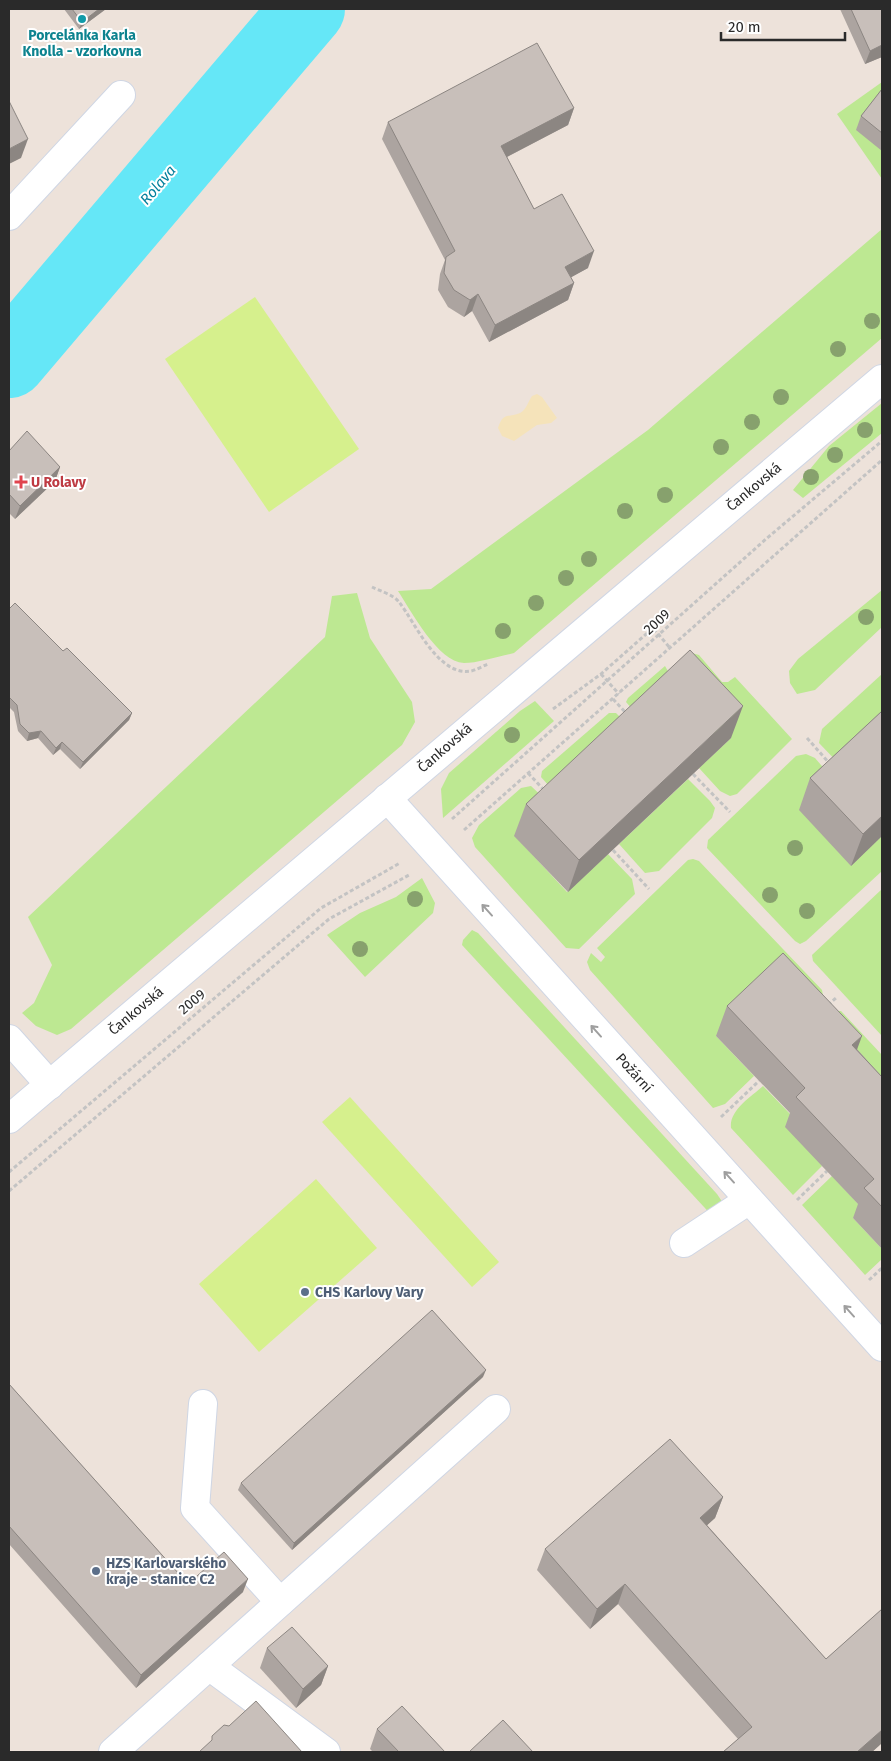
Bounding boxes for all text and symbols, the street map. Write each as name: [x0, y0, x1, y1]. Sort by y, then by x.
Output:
scale bar: [721, 10, 845, 42]
marker: Porcelánka Karla Knolla - vzorkovna: [76, 13, 88, 25]
text: 20 m: [728, 18, 761, 36]
place label: Porcelánka Karla Knolla - vzorkovna: [22, 27, 142, 60]
water label: Rolava: [136, 162, 180, 208]
street label: Čankovská: [722, 458, 785, 515]
place label: U Rolavy: [31, 474, 87, 491]
marker: U Rolavy: [15, 476, 27, 488]
street label: 2009: [640, 606, 674, 638]
street label: Čankovská: [414, 719, 476, 776]
one-way arrow: [482, 904, 493, 917]
street label: Čankovská: [104, 982, 167, 1039]
street label: 2009: [175, 986, 209, 1018]
one-way arrow: [590, 1024, 602, 1037]
street label: Požární: [612, 1050, 656, 1096]
one-way arrow: [723, 1171, 735, 1184]
place label: CHS Karlovy Vary: [315, 1284, 424, 1301]
marker: CHS Karlovy Vary: [299, 1286, 311, 1298]
one-way arrow: [844, 1304, 855, 1317]
place label: HZS Karlovarského kraje - stanice C2: [106, 1555, 227, 1588]
marker: HZS Karlovarského kraje - stanice C2: [90, 1565, 102, 1577]

